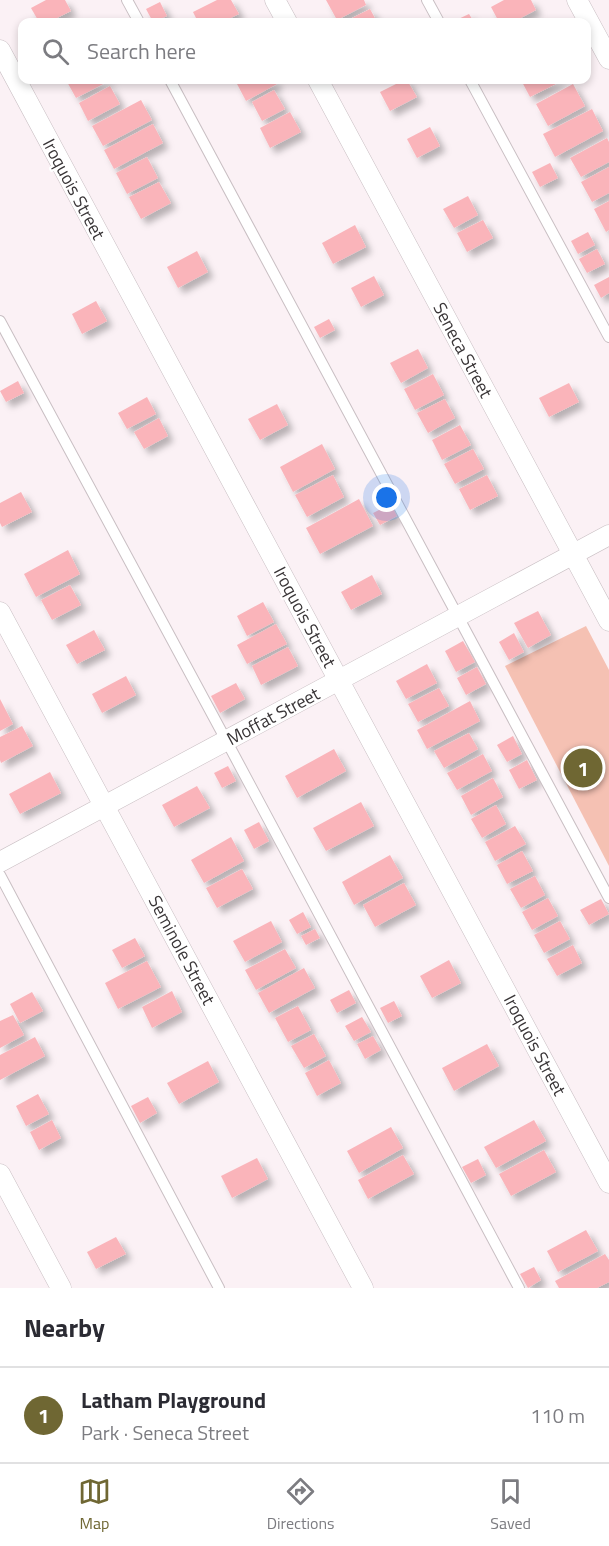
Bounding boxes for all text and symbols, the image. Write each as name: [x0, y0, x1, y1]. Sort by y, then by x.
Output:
search box: [18, 18, 591, 84]
text: Search here: [87, 34, 196, 68]
icon: search: [39, 35, 72, 68]
street label: Iroquois Street: [36, 134, 112, 245]
street label: Seneca Street: [426, 297, 500, 403]
your location: [372, 483, 401, 512]
street label: Iroquois Street: [267, 562, 343, 673]
street label: Moffat Street: [222, 680, 325, 752]
pin: 1: [564, 746, 602, 790]
street label: Seminole Street: [142, 890, 223, 1010]
street label: Iroquois Street: [497, 990, 573, 1101]
text: Nearby: [24, 1308, 105, 1347]
text: Latham Playground: [81, 1383, 266, 1417]
text: 1: [38, 1400, 49, 1431]
text: 110 m: [530, 1400, 585, 1431]
text: Park · Seneca Street: [81, 1417, 249, 1448]
tab: Map: [78, 1475, 111, 1535]
tab: Directions: [267, 1475, 335, 1535]
tab: Saved: [490, 1475, 531, 1535]

